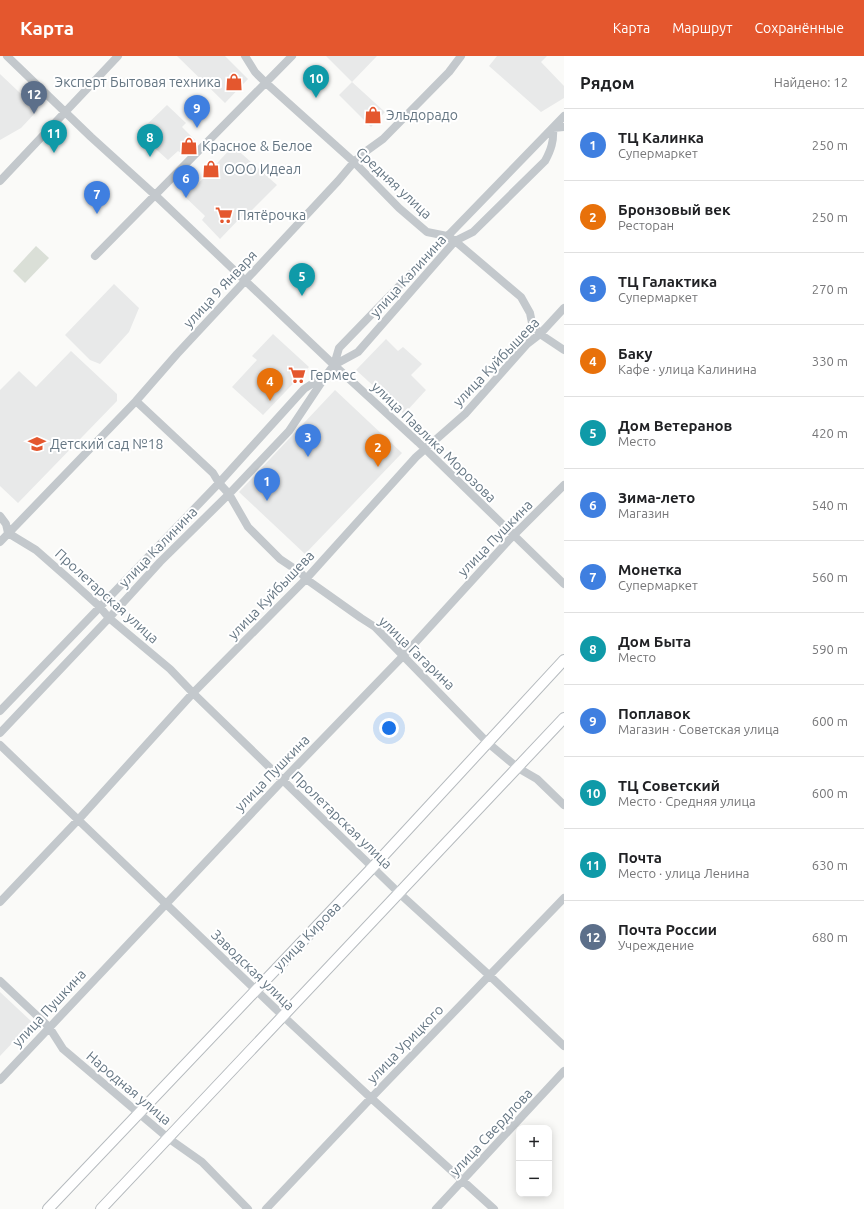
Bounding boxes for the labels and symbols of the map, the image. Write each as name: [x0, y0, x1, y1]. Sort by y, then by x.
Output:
pin: 10: [303, 65, 329, 98]
shop icon: Эксперт Бытовая техника: [224, 72, 244, 92]
place label: Эксперт Бытовая техника: [55, 74, 221, 90]
pin: 12: [21, 81, 47, 114]
pin: 9: [184, 95, 210, 128]
shop icon: Эльдорадо: [363, 105, 383, 125]
place label: Эльдорадо: [386, 107, 458, 123]
pin: 11: [41, 120, 67, 153]
pin: 8: [137, 124, 163, 157]
shop icon: Красное & Белое: [179, 136, 199, 156]
place label: Красное & Белое: [202, 138, 313, 154]
street label: Средняя улица: [353, 144, 435, 222]
shop icon: ООО Идеал: [201, 159, 221, 179]
place label: ООО Идеал: [224, 161, 301, 177]
pin: 6: [173, 165, 199, 198]
pin: 7: [84, 181, 110, 214]
supermarket icon: Пятёрочка: [214, 205, 234, 225]
place label: Пятёрочка: [237, 207, 306, 223]
street label: улица Калинина: [367, 231, 449, 321]
street label: улица 9 Января: [180, 247, 260, 331]
pin: 5: [289, 263, 315, 296]
street label: улица Куйбышева: [450, 314, 542, 410]
supermarket icon: Гермес: [287, 365, 307, 385]
place label: Гермес: [310, 367, 356, 383]
pin: 4: [257, 368, 283, 401]
street label: улица Павлика Морозова: [369, 378, 499, 506]
pin: 3: [295, 424, 321, 457]
school or university icon: Детский сад №18: [27, 434, 47, 454]
pin: 2: [365, 434, 391, 467]
place label: Детский сад №18: [50, 436, 164, 452]
pin: 1: [254, 468, 280, 501]
street label: улица Пушкина: [454, 496, 536, 580]
street label: улица Калинина: [116, 503, 200, 591]
street label: Пролетарская улица: [52, 545, 162, 647]
street label: улица Куйбышева: [225, 547, 317, 643]
street label: улица Гагарина: [376, 613, 458, 693]
your location: [379, 718, 399, 738]
street label: улица Пушкина: [231, 731, 313, 815]
street label: Пролетарская улица: [288, 768, 396, 872]
street label: улица Кирова: [270, 898, 344, 974]
street label: Заводская улица: [208, 926, 298, 1014]
street label: улица Пушкина: [9, 966, 89, 1050]
street label: улица Урицкого: [364, 1001, 446, 1087]
street label: Народная улица: [83, 1048, 175, 1128]
street label: улица Свердлова: [446, 1085, 536, 1179]

